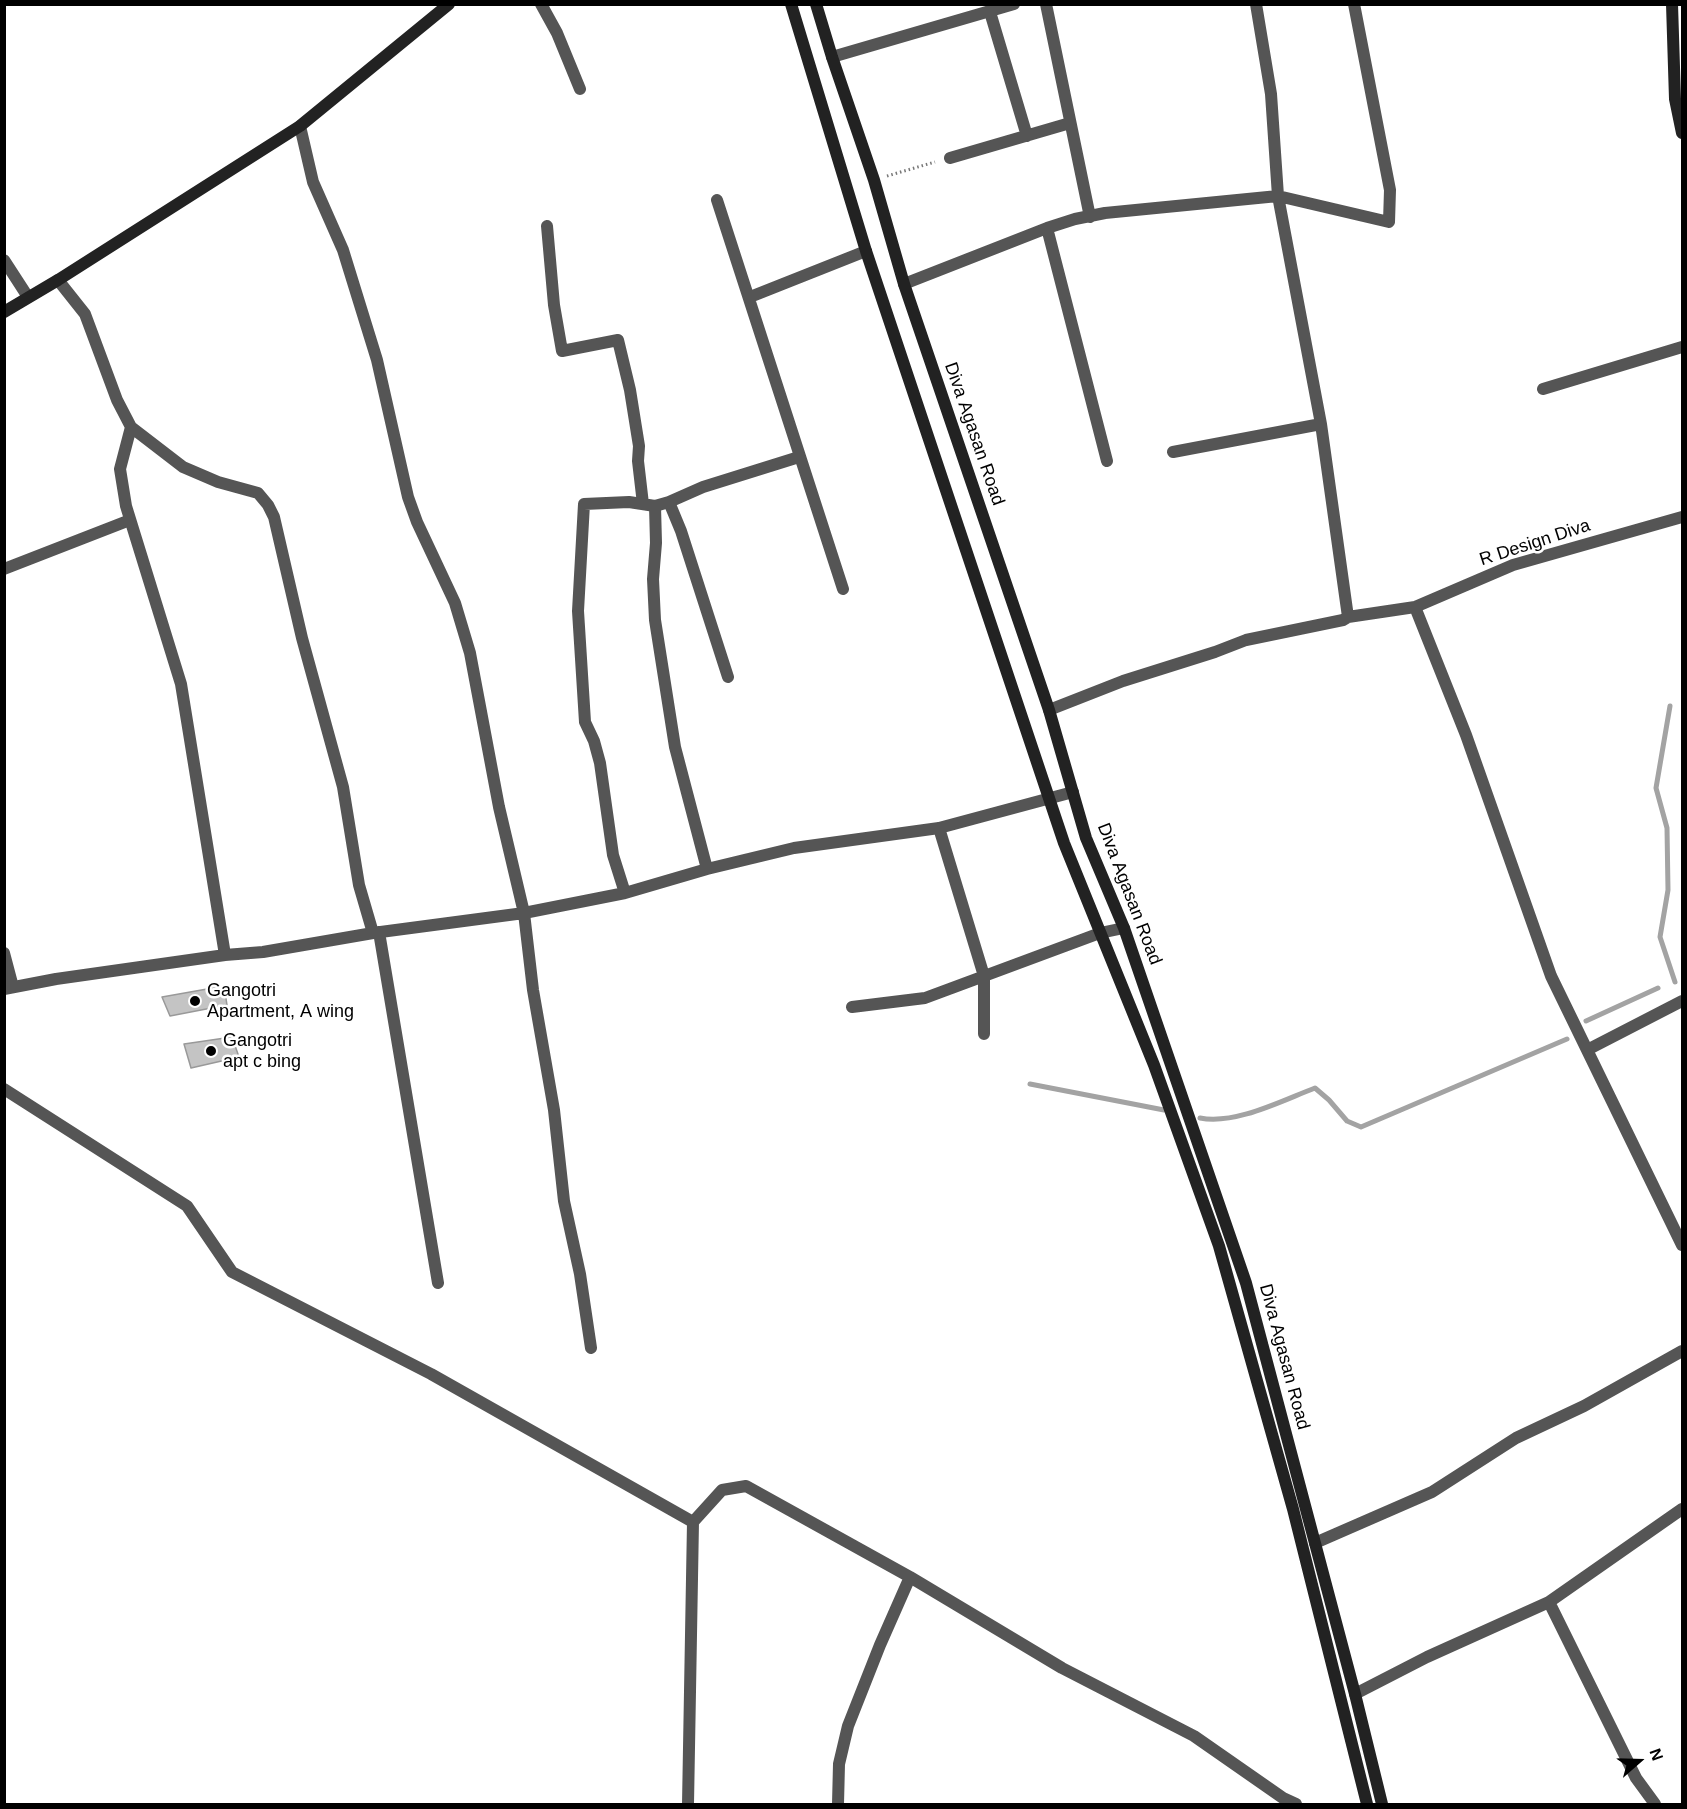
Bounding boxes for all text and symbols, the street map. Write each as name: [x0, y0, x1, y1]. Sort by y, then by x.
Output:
street label: Diva Agasan Road: [939, 360, 1009, 508]
street label: R Design Diva: [1477, 515, 1593, 571]
street label: Diva Agasan Road: [1092, 820, 1166, 968]
place label: Gangotri Apartment, A wing: [207, 980, 354, 1022]
marker: Gangotri Apartment, A wing: [188, 994, 202, 1008]
place label: Gangotri apt c bing: [223, 1030, 301, 1072]
marker: Gangotri apt c bing: [204, 1044, 218, 1058]
street label: Diva Agasan Road: [1254, 1282, 1314, 1432]
north arrow: [1609, 1731, 1669, 1791]
text: N: [1646, 1746, 1666, 1763]

